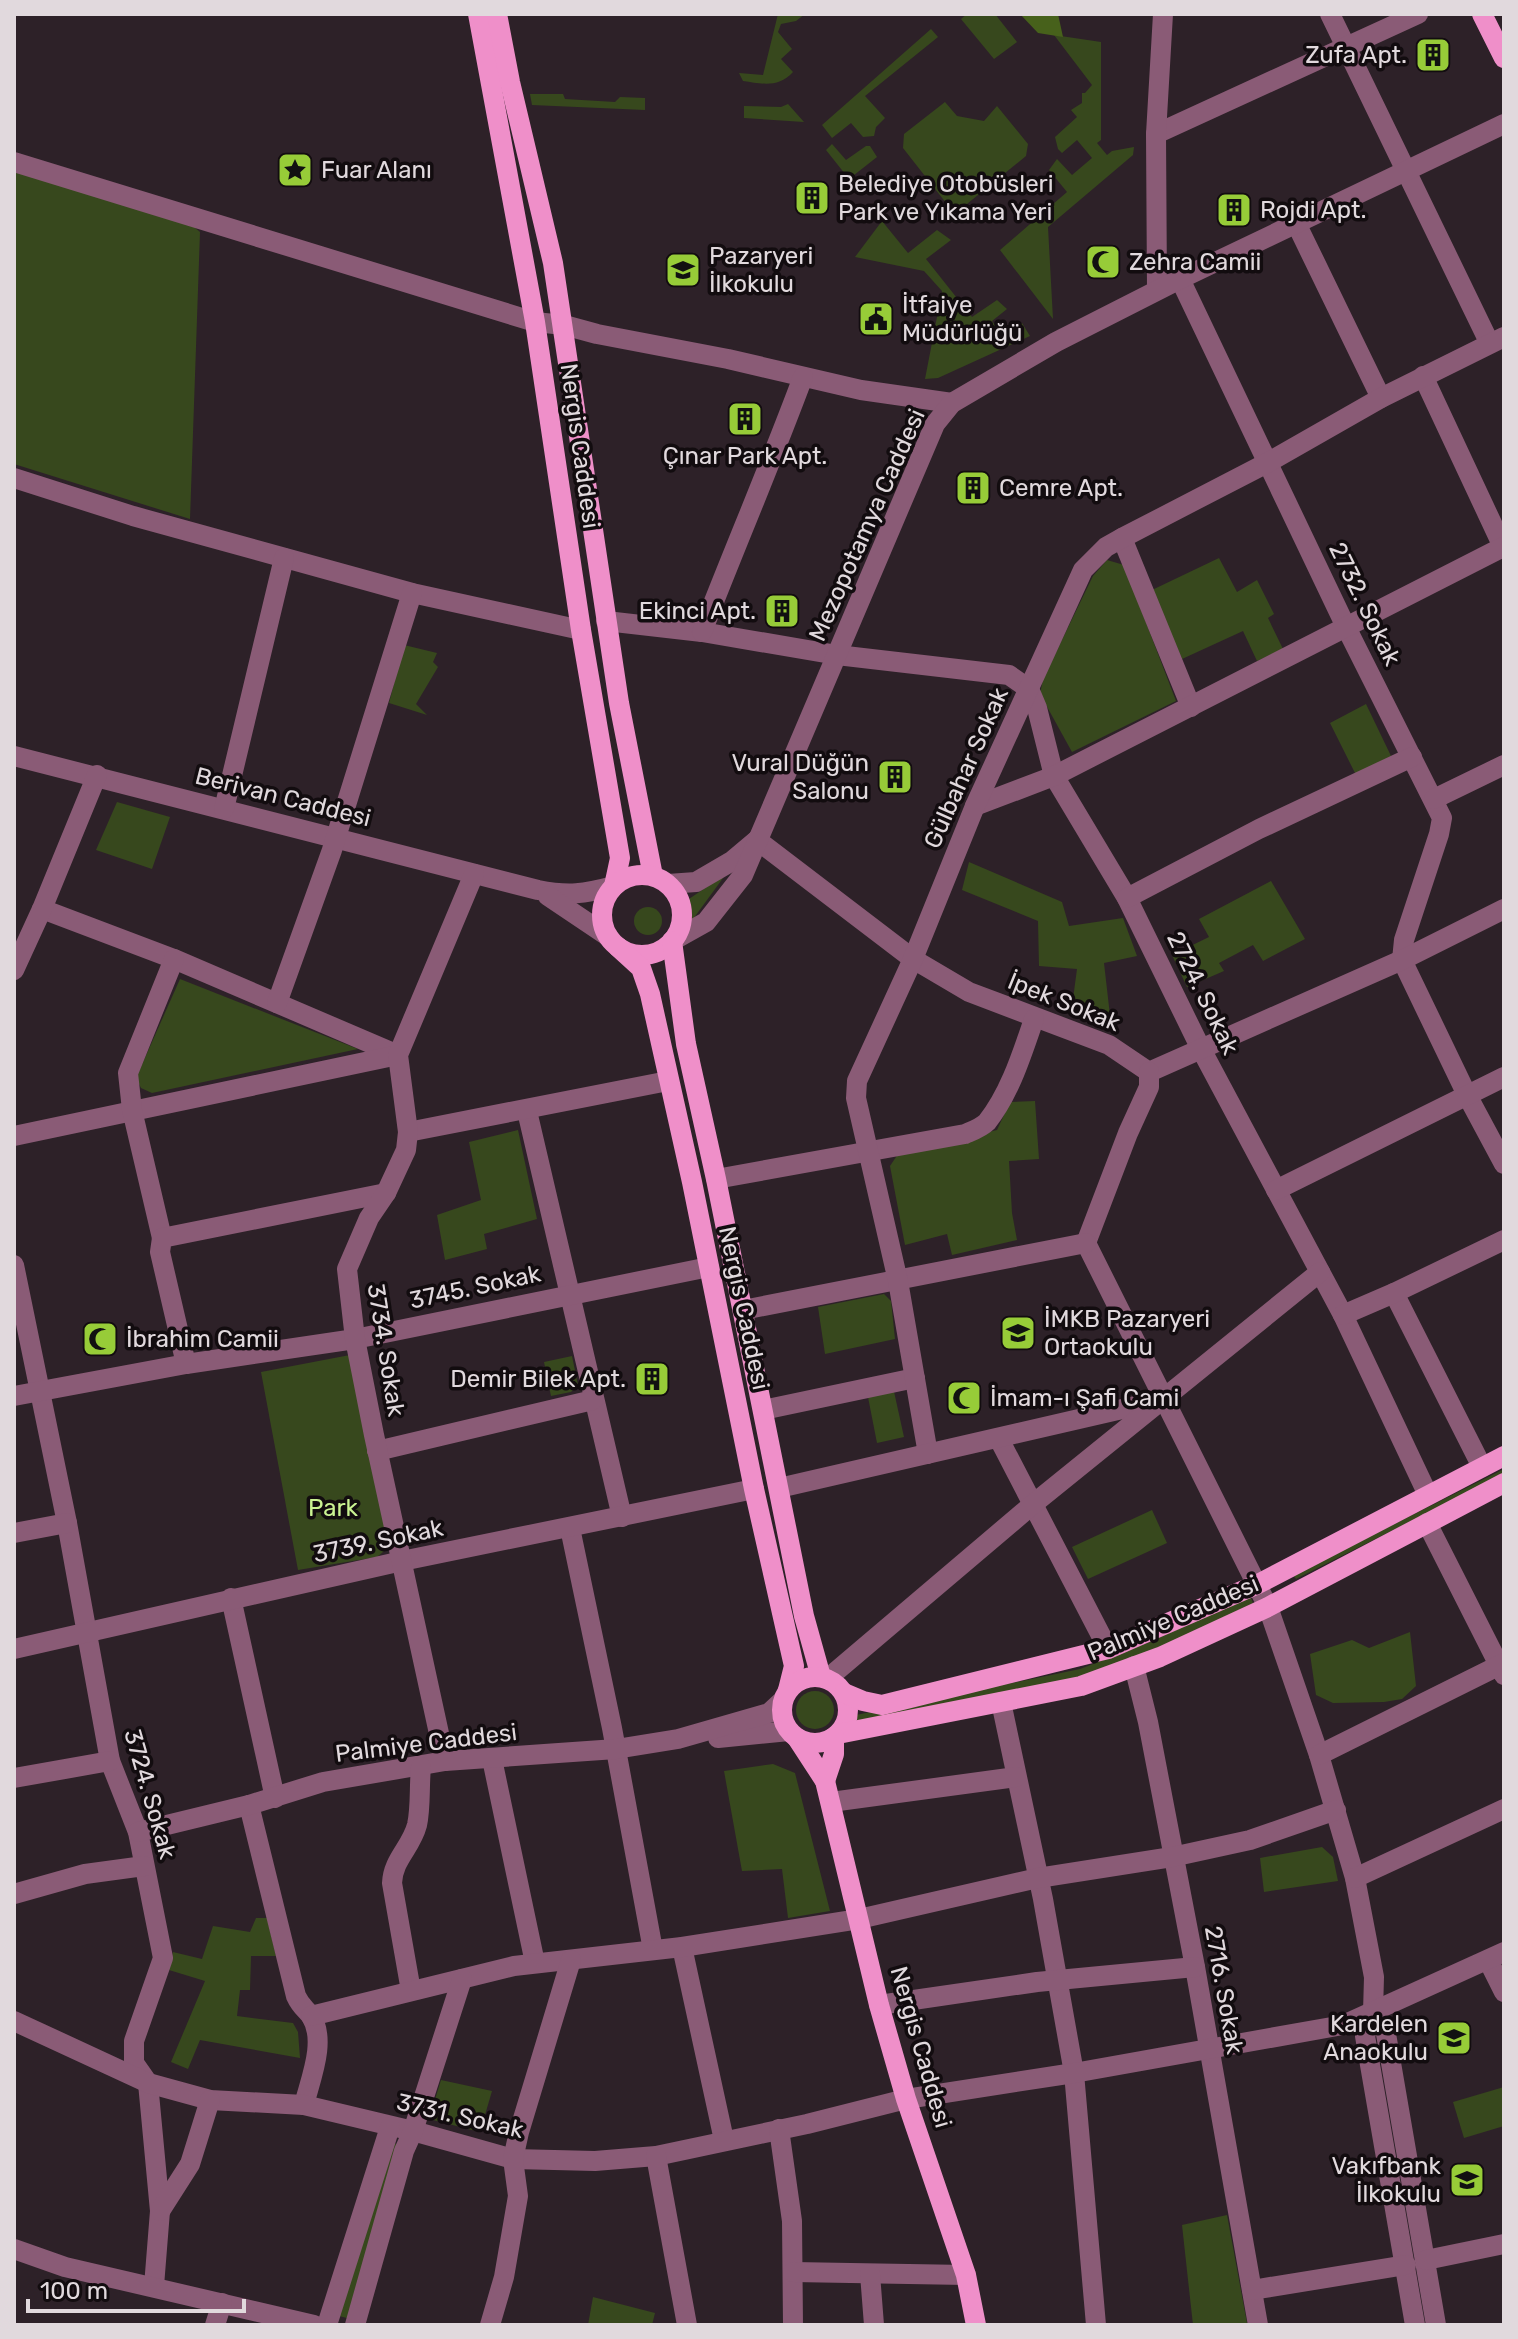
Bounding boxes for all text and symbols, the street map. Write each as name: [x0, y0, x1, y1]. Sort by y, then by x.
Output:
building icon: Zufa Apt.: [1414, 36, 1452, 74]
place label: Zufa Apt.: [1305, 41, 1407, 69]
place icon: Fuar Alanı: [276, 151, 314, 189]
place label: Fuar Alanı: [321, 156, 432, 184]
place label: Belediye Otobüsleri Park ve Yıkama Yeri: [838, 170, 1054, 226]
building icon: Belediye Otobüsleri Park ve Yıkama Yeri: [793, 179, 831, 217]
building icon: Rojdi Apt.: [1215, 191, 1253, 229]
place label: Rojdi Apt.: [1260, 196, 1366, 224]
place label: Pazaryeri İlkokulu: [709, 242, 813, 298]
mosque icon: Zehra Camii: [1084, 243, 1122, 281]
place label: Zehra Camii: [1129, 248, 1261, 276]
school or university icon: Pazaryeri İlkokulu: [664, 251, 702, 289]
place label: İtfaiye Müdürlüğü: [902, 291, 1022, 347]
public building icon: İtfaiye Müdürlüğü: [857, 300, 895, 338]
street label: Nergis Caddesi: [555, 362, 605, 530]
building icon: Çınar Park Apt.: [726, 400, 764, 438]
street label: Mezopotamya Caddesi: [803, 405, 931, 645]
place label: Çınar Park Apt.: [663, 442, 827, 470]
building icon: Cemre Apt.: [954, 469, 992, 507]
place label: Cemre Apt.: [999, 474, 1123, 502]
street label: 2732. Sokak: [1323, 538, 1407, 671]
building icon: Ekinci Apt.: [763, 592, 801, 630]
place label: Ekinci Apt.: [639, 597, 756, 625]
street label: Gülbahar Sokak: [918, 683, 1014, 853]
place label: Vural Düğün Salonu: [731, 749, 869, 805]
building icon: Vural Düğün Salonu: [876, 758, 914, 796]
street label: Berivan Caddesi: [192, 762, 374, 832]
street label: 2724. Sokak: [1161, 927, 1245, 1060]
street label: İpek Sokak: [1004, 967, 1125, 1037]
street label: Nergis Caddesi: [713, 1224, 775, 1392]
street label: 3745. Sokak: [407, 1259, 544, 1315]
street label: 3734. Sokak: [362, 1282, 410, 1419]
place label: İMKB Pazaryeri Ortaokulu: [1044, 1305, 1210, 1361]
school or university icon: İMKB Pazaryeri Ortaokulu: [999, 1314, 1037, 1352]
mosque icon: İbrahim Camii: [81, 1320, 119, 1358]
place label: İbrahim Camii: [126, 1325, 279, 1353]
building icon: Demir Bilek Apt.: [633, 1360, 671, 1398]
place label: Demir Bilek Apt.: [450, 1365, 626, 1393]
mosque icon: İmam-ı Şafi Cami: [945, 1379, 983, 1417]
place label: İmam-ı Şafi Cami: [990, 1384, 1179, 1412]
park label: Park: [308, 1494, 359, 1522]
street label: 3739. Sokak: [310, 1513, 446, 1568]
street label: Palmiye Caddesi: [1083, 1569, 1263, 1667]
street label: Palmiye Caddesi: [334, 1718, 518, 1768]
street label: 3724. Sokak: [118, 1726, 182, 1863]
street label: 2716. Sokak: [1199, 1924, 1249, 2057]
street label: Nergis Caddesi: [885, 1963, 957, 2131]
place label: Kardelen Anaokulu: [1323, 2010, 1428, 2066]
school or university icon: Kardelen Anaokulu: [1435, 2019, 1473, 2057]
street label: 3731. Sokak: [394, 2088, 527, 2144]
place label: Vakıfbank İlkokulu: [1331, 2152, 1442, 2208]
school or university icon: Vakıfbank İlkokulu: [1448, 2161, 1486, 2199]
scale bar: [28, 2263, 244, 2313]
text: 100 m: [40, 2277, 108, 2305]

